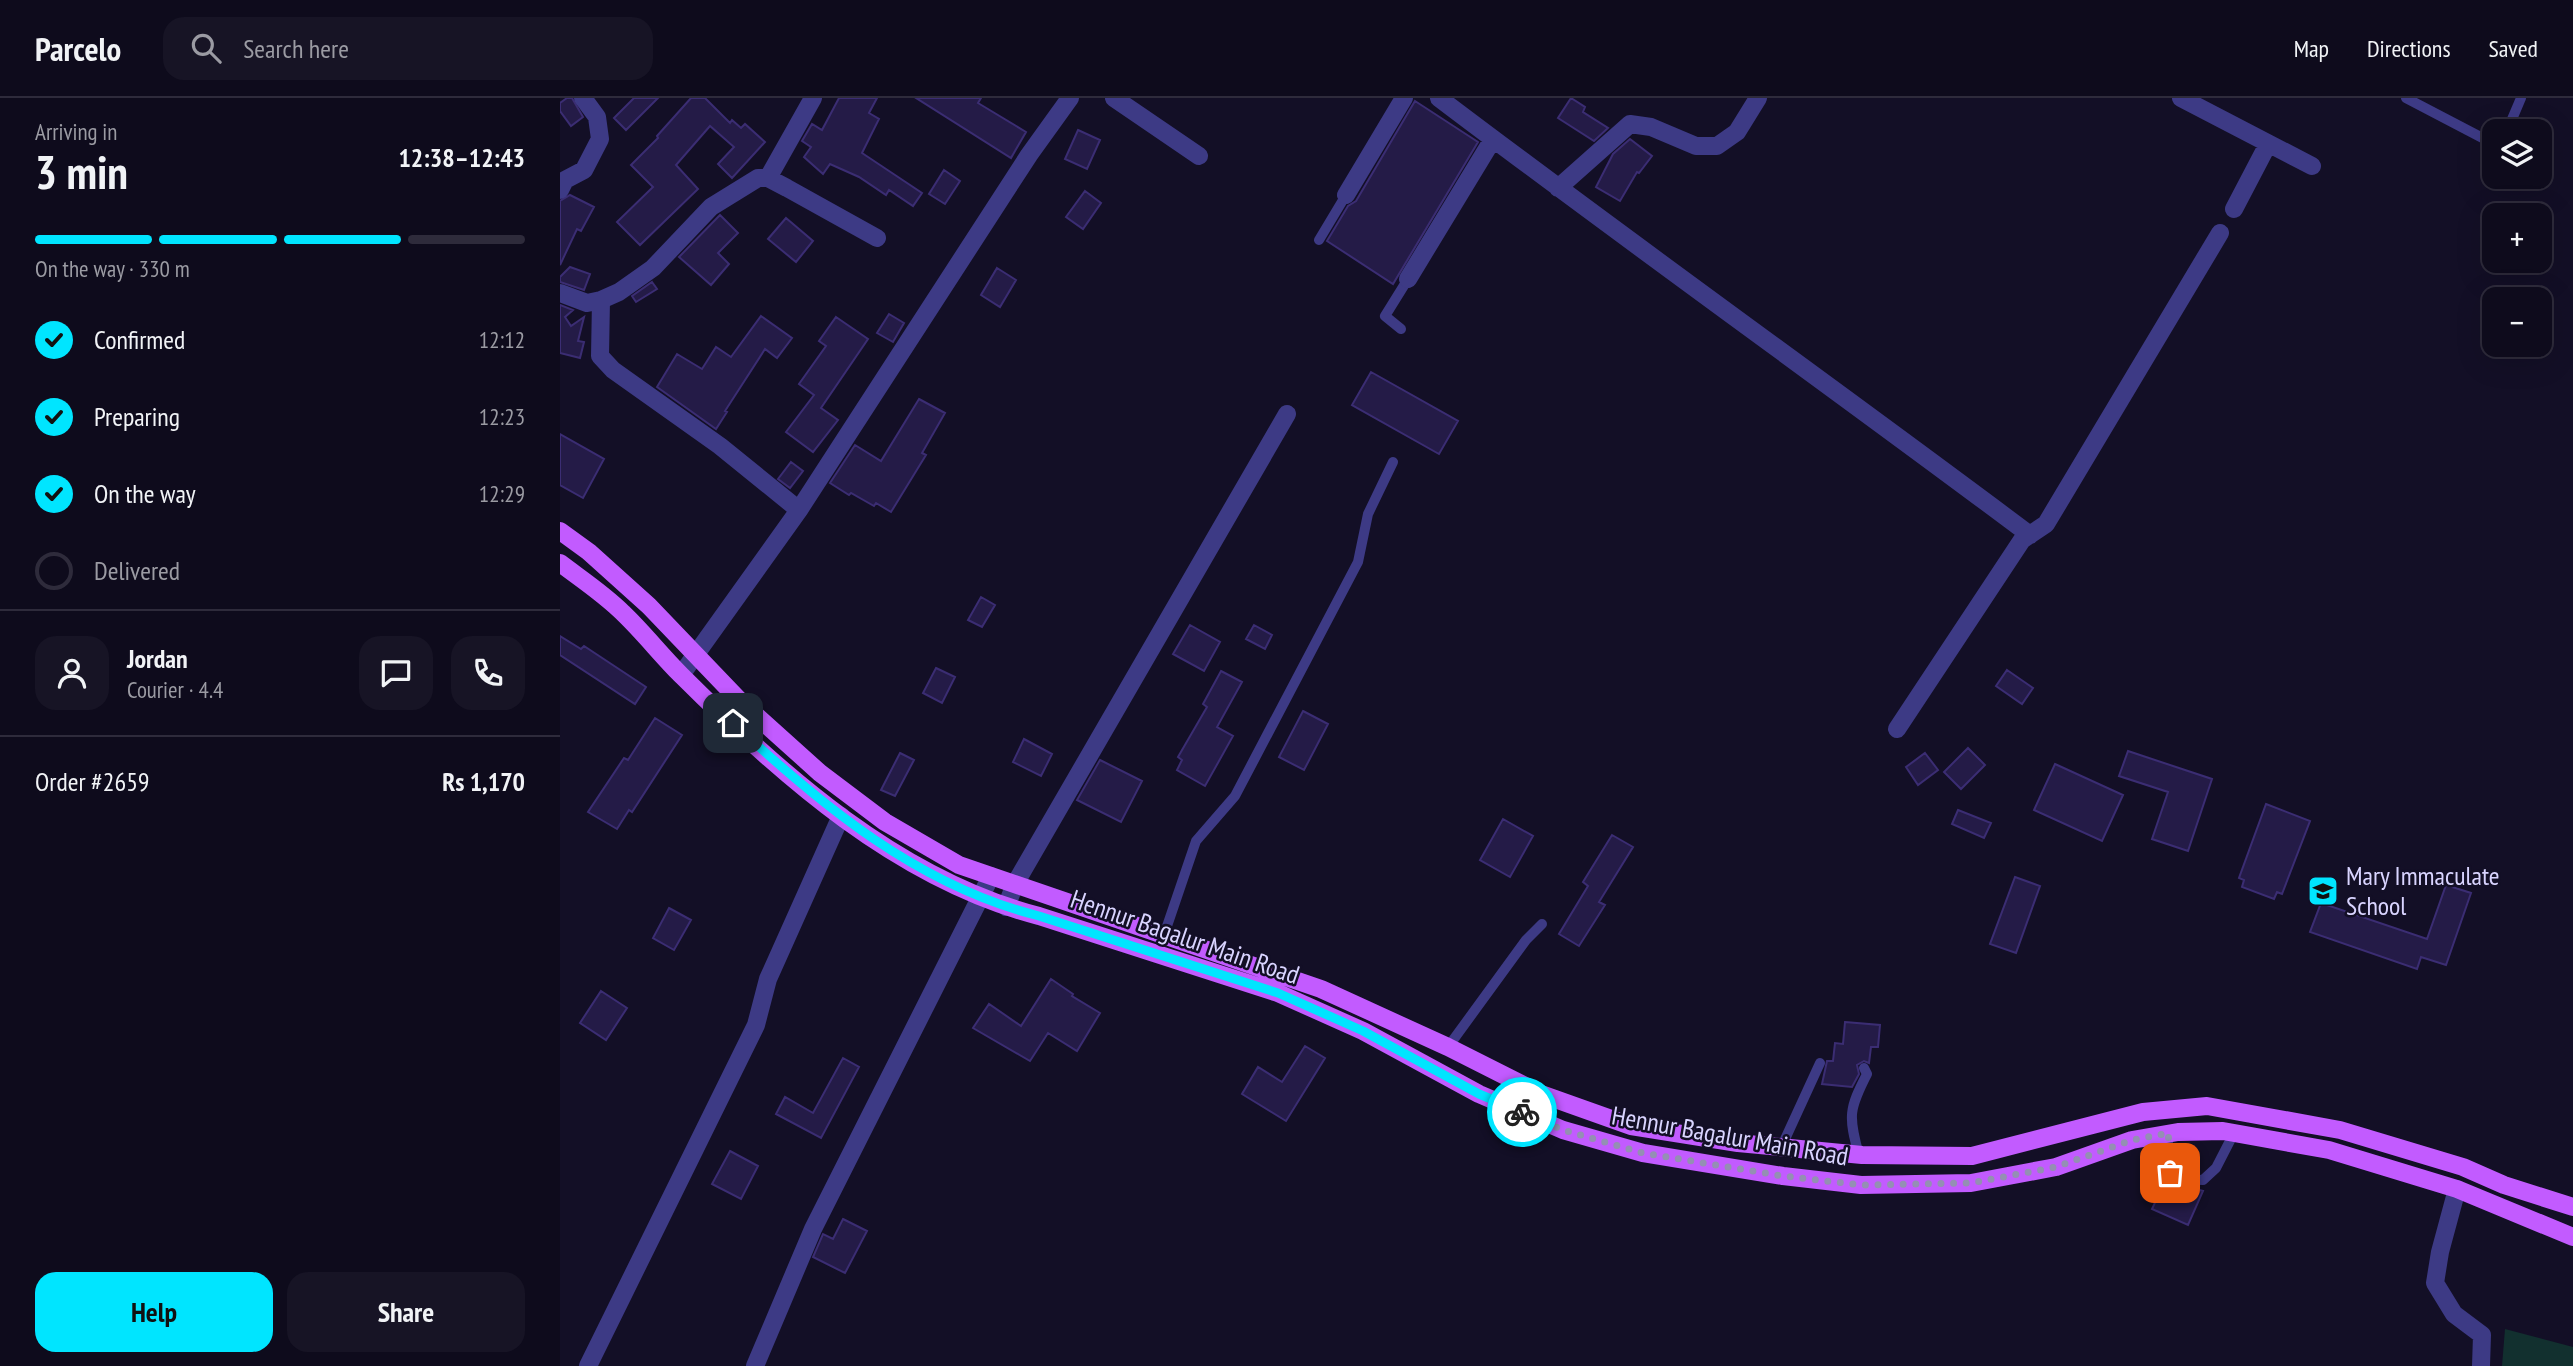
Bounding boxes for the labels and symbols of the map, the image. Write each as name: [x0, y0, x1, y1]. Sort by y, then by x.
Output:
pin: [703, 693, 763, 753]
place label: Mary Immaculate School: [2346, 859, 2500, 922]
school or university icon: Mary Immaculate School: [2306, 874, 2340, 908]
street label: Hennur Bagalur Main Road: [1067, 882, 1304, 991]
courier: [1487, 1077, 1557, 1147]
street label: Hennur Bagalur Main Road: [1609, 1098, 1851, 1173]
pin: [2140, 1143, 2200, 1203]

